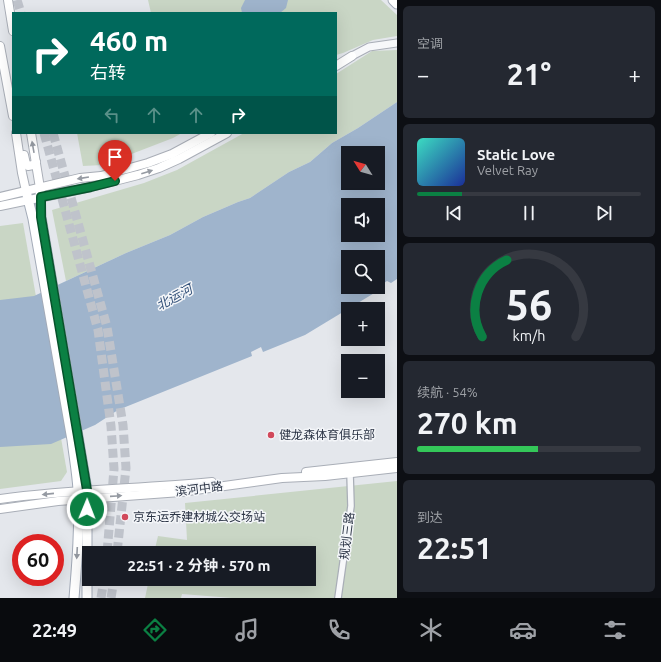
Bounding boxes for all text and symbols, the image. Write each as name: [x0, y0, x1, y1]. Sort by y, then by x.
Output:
text: 460 m: [90, 25, 168, 56]
icon: right: [24, 28, 76, 80]
text: 空调: [417, 36, 443, 50]
text: 21°: [507, 57, 551, 91]
text: 右转: [90, 62, 126, 82]
text: −: [417, 62, 429, 87]
text: +: [629, 62, 641, 87]
icon: left: [101, 104, 123, 126]
icon: ahead: [143, 104, 165, 126]
icon: ahead: [185, 104, 207, 126]
icon: right: [227, 104, 249, 126]
pin: [98, 140, 132, 181]
one-way arrow: [30, 141, 36, 153]
icon: arrive: [104, 146, 126, 168]
north arrow: [341, 146, 385, 190]
map controls: [341, 146, 385, 398]
text: Static Love: [477, 146, 555, 163]
text: Velvet Ray: [477, 163, 538, 177]
one-way arrow: [141, 169, 153, 175]
one-way arrow: [77, 175, 89, 181]
button: sound: [341, 198, 385, 242]
icon: previous: [443, 202, 465, 224]
icon: pause: [518, 202, 540, 224]
icon: next: [593, 202, 615, 224]
button: search: [341, 250, 385, 294]
water label: 北运河: [153, 280, 197, 312]
text: 56: [506, 281, 552, 328]
button: +: [341, 302, 385, 346]
text: km/h: [513, 328, 545, 344]
button: −: [341, 354, 385, 398]
text: 续航 · 54%: [417, 385, 478, 399]
text: 270 km: [417, 406, 518, 440]
place label: 健龙森体育俱乐部: [279, 428, 375, 441]
marker: 健龙森体育俱乐部: [266, 430, 276, 440]
street label: 滨河中路: [174, 479, 224, 498]
position arrow: [66, 488, 108, 530]
one-way arrow: [42, 491, 54, 497]
one-way arrow: [110, 493, 122, 500]
place label: 京东运乔建材城公交场站: [133, 510, 265, 523]
text: 到达: [417, 510, 443, 524]
street label: 规划三路: [337, 511, 356, 561]
marker: 京东运乔建材城公交场站: [120, 512, 130, 522]
text: 22:51: [417, 531, 492, 565]
speed limit sign: 60: [12, 534, 64, 586]
one-way arrow: [74, 547, 81, 559]
text: 22:51 · 2 分钟 · 570 m: [127, 557, 271, 574]
icon: directions: [141, 616, 169, 644]
icon: music: [233, 616, 261, 644]
icon: phone: [325, 616, 353, 644]
icon: climate: [417, 616, 445, 644]
icon: car: [509, 616, 537, 644]
icon: filters: [601, 616, 629, 644]
text: 22:49: [32, 620, 77, 640]

